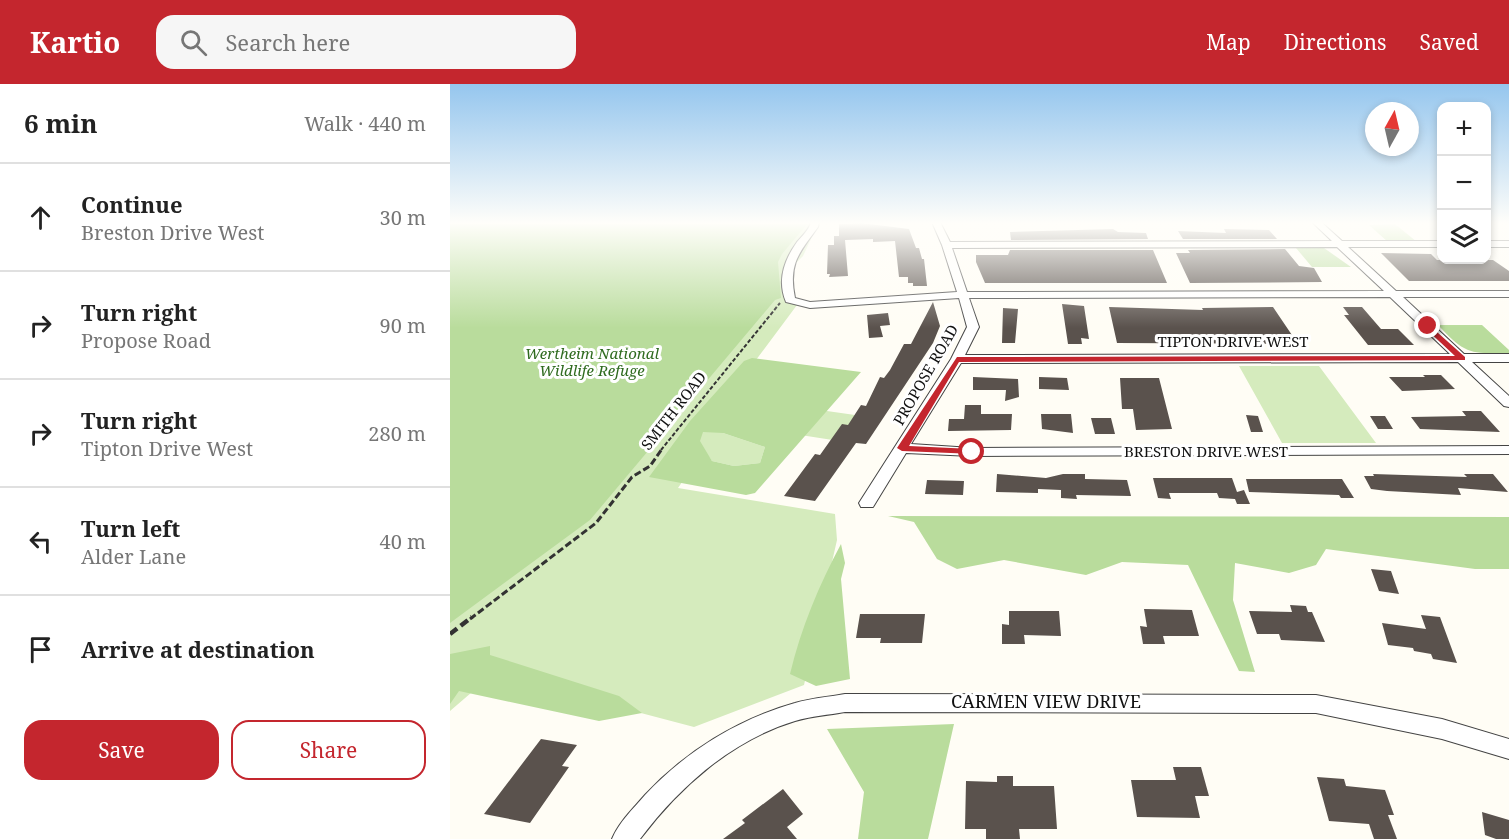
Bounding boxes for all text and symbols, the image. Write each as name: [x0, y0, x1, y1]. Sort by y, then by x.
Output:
search box: [156, 15, 576, 69]
text: Kartio: [30, 23, 120, 61]
icon: search: [177, 26, 210, 59]
text: Search here: [225, 27, 350, 57]
text: Map: [1206, 28, 1251, 56]
text: Directions: [1284, 28, 1386, 56]
text: Saved: [1419, 28, 1479, 56]
north arrow: [1365, 102, 1419, 156]
map controls: [1437, 102, 1491, 264]
button: +: [1437, 102, 1491, 156]
text: 6 min: [24, 105, 98, 141]
text: Walk · 440 m: [304, 110, 426, 137]
button: −: [1437, 156, 1491, 210]
text: Continue: [81, 189, 183, 219]
icon: ahead: [24, 201, 57, 234]
text: 30 m: [380, 204, 426, 231]
button: layers: [1437, 210, 1491, 264]
text: Breston Drive West: [81, 219, 264, 246]
text: Turn right: [81, 297, 197, 327]
icon: right: [24, 309, 57, 342]
text: 90 m: [380, 312, 426, 339]
route end: [1414, 312, 1440, 338]
street label: PROPOSE ROAD: [888, 320, 962, 429]
text: Propose Road: [81, 327, 211, 354]
street label: TIPTON DRIVE WEST: [1158, 331, 1308, 351]
park label: Wertheim National Wildlife Refuge: [525, 343, 659, 380]
street label: SMITH ROAD: [636, 367, 710, 454]
text: Turn right: [81, 405, 197, 435]
icon: right: [24, 417, 57, 450]
text: 280 m: [368, 420, 426, 447]
text: Tipton Drive West: [81, 435, 253, 462]
route start: [958, 438, 984, 464]
street label: BRESTON DRIVE WEST: [1124, 441, 1288, 461]
text: Turn left: [81, 513, 180, 543]
icon: left: [24, 525, 57, 558]
text: 40 m: [380, 528, 426, 555]
text: Alder Lane: [81, 543, 186, 570]
icon: arrive: [24, 633, 57, 666]
text: Arrive at destination: [81, 634, 315, 664]
street label: CARMEN VIEW DRIVE: [951, 689, 1141, 713]
button: Save: [24, 720, 219, 780]
button: Share: [231, 720, 426, 780]

